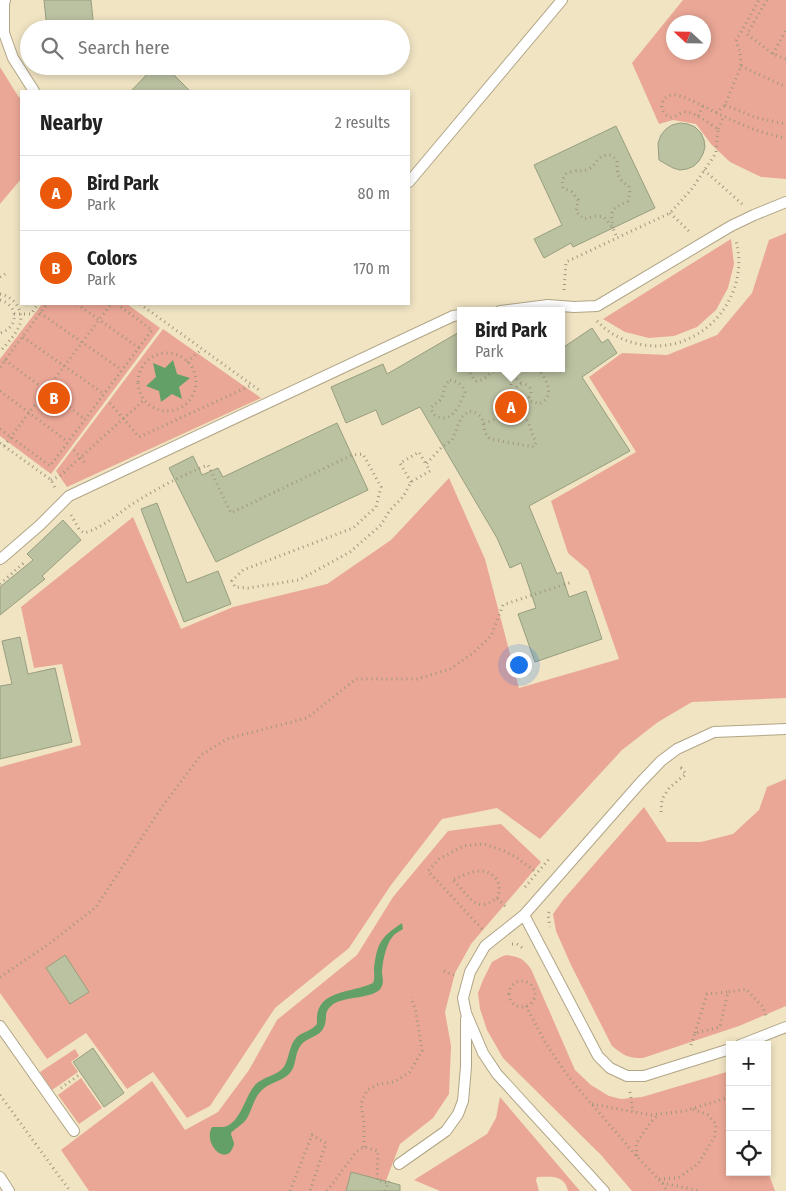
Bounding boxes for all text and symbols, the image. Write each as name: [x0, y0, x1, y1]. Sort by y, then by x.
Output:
north arrow: [666, 15, 711, 60]
search box: [20, 20, 410, 75]
icon: search: [38, 34, 66, 62]
text: Search here: [78, 36, 170, 59]
text: Nearby: [40, 110, 102, 136]
text: 2 results: [335, 113, 390, 132]
text: Bird Park: [87, 172, 159, 195]
text: A: [52, 184, 60, 203]
text: 80 m: [358, 184, 390, 203]
text: Park: [87, 195, 115, 214]
text: Colors: [87, 247, 137, 270]
text: B: [52, 259, 60, 278]
text: 170 m: [353, 259, 390, 278]
text: Park: [87, 270, 115, 289]
popup: [457, 307, 565, 372]
text: Bird Park: [475, 319, 547, 342]
text: Park: [475, 342, 504, 361]
pin: B: [38, 379, 70, 417]
pin: A: [495, 388, 527, 426]
your location: [506, 652, 532, 678]
map controls: [726, 1041, 771, 1176]
button: +: [726, 1041, 771, 1086]
button: −: [726, 1086, 771, 1131]
button: locate: [726, 1131, 771, 1176]

